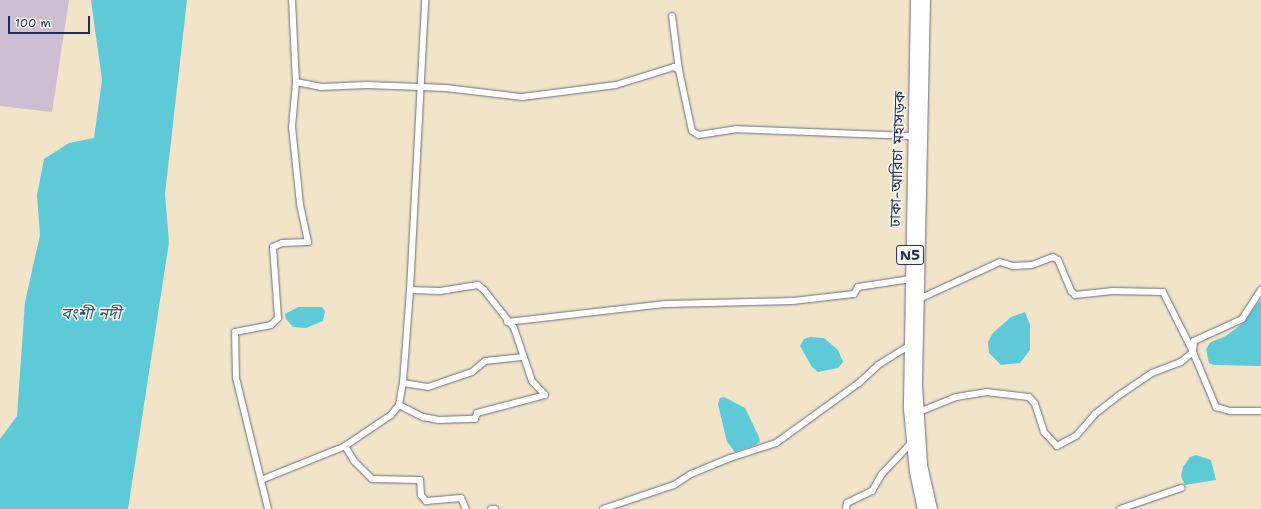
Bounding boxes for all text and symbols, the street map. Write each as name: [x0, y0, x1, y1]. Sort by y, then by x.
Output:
scale bar: [10, 8, 92, 34]
text: 100 m: [15, 15, 51, 31]
street label: ঢাকা-আরিচা মহাসড়ক: [887, 91, 909, 227]
road number: N5: [896, 243, 924, 267]
water label: বংশী নদী: [61, 304, 121, 324]

